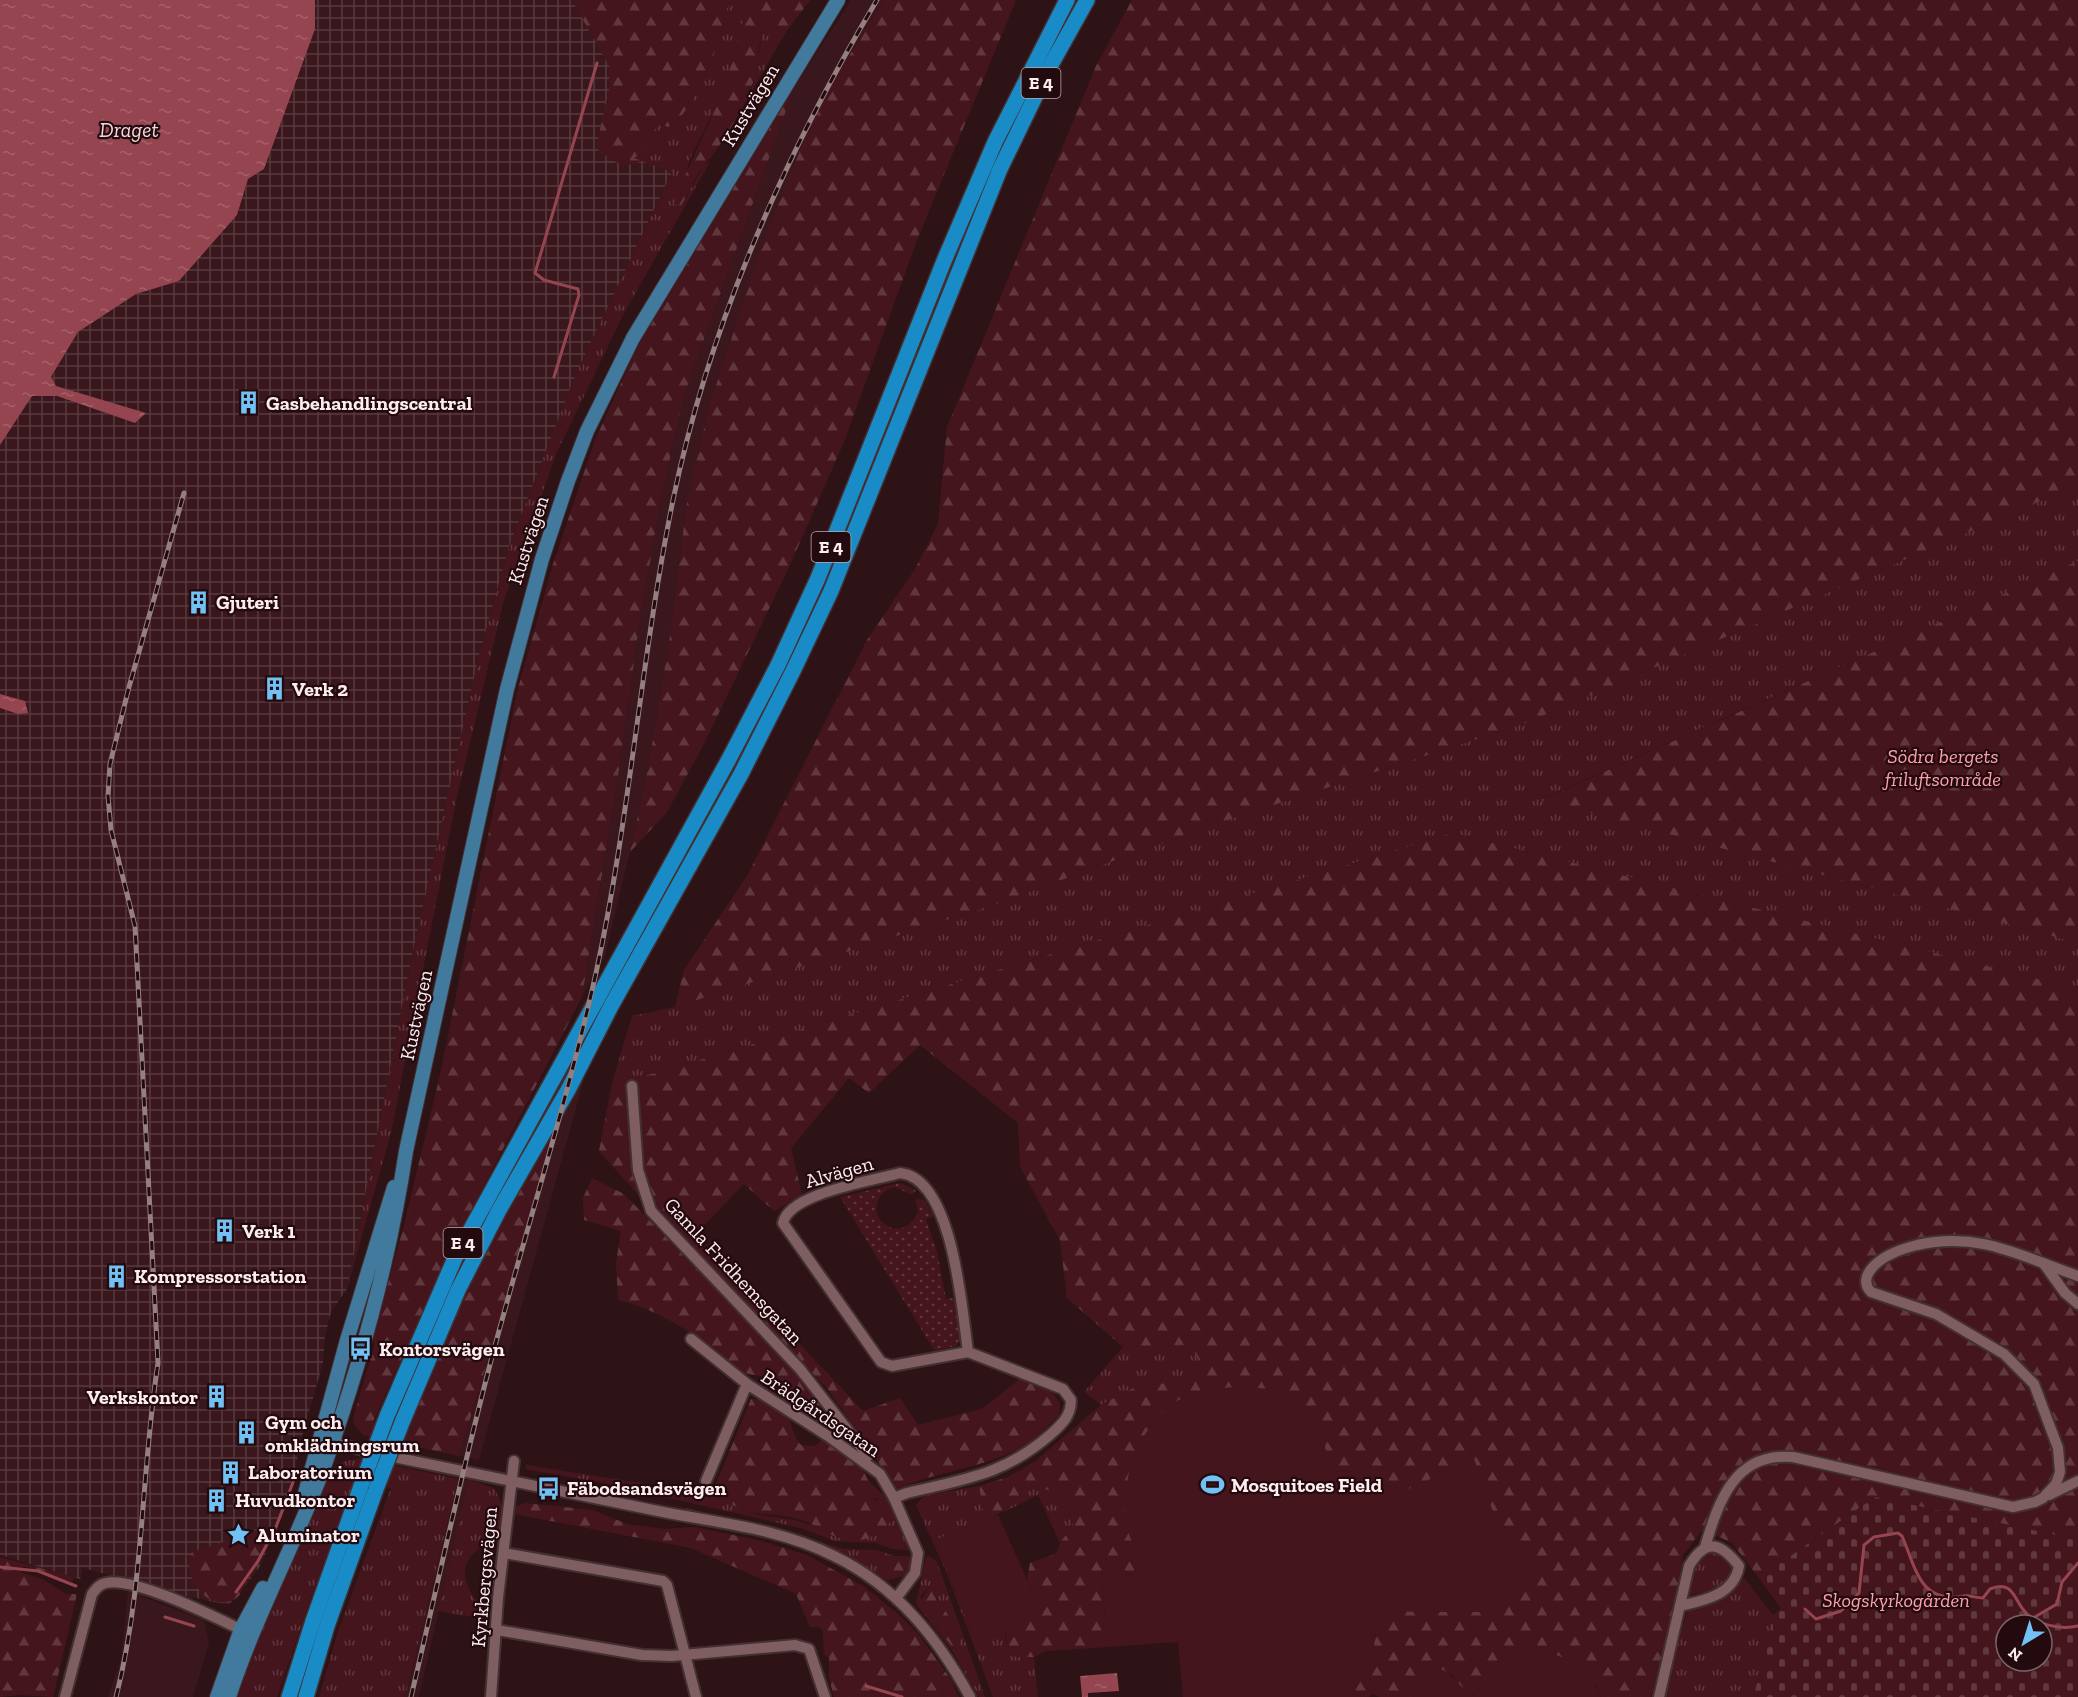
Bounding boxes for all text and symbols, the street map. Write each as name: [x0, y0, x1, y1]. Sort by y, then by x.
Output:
street label: Kustvägen: [716, 59, 784, 150]
road number: E 4: [1022, 68, 1060, 98]
water label: Draget: [99, 117, 159, 142]
building icon: Gasbehandlingscentral: [235, 390, 261, 416]
place label: Gasbehandlingscentral: [266, 391, 473, 415]
street label: Kustvägen: [502, 492, 554, 587]
road number: E 4: [812, 532, 850, 562]
building icon: Gjuteri: [185, 589, 211, 615]
place label: Gjuteri: [216, 590, 279, 614]
building icon: Verk 2: [261, 676, 287, 702]
place label: Verk 2: [292, 677, 348, 701]
park label: Södra bergets friluftsområde: [1882, 744, 2001, 791]
street label: Kustvägen: [395, 967, 437, 1062]
street label: Alvägen: [802, 1151, 876, 1193]
street label: Gamla Fridhemsgatan: [660, 1193, 809, 1350]
building icon: Verk 1: [211, 1218, 237, 1244]
place label: Verk 1: [242, 1219, 295, 1243]
road number: E 4: [444, 1228, 482, 1258]
building icon: Kompressorstation: [103, 1263, 129, 1289]
place label: Kompressorstation: [134, 1264, 306, 1288]
bus stop icon: Kontorsvägen: [348, 1336, 374, 1362]
place label: Kontorsvägen: [379, 1337, 505, 1361]
street label: Brädgårdsgatan: [757, 1364, 886, 1462]
building icon: Verkskontor: [203, 1384, 229, 1410]
place label: Verkskontor: [87, 1385, 198, 1409]
place label: Gym och omklädningsrum: [265, 1410, 420, 1457]
building icon: Gym och omklädningsrum: [234, 1420, 260, 1446]
building icon: Laboratorium: [217, 1459, 243, 1485]
place label: Laboratorium: [248, 1460, 373, 1484]
sports icon: Mosquitoes Field: [1200, 1472, 1226, 1498]
place label: Mosquitoes Field: [1231, 1473, 1383, 1497]
bus stop icon: Fäbodsandsvägen: [536, 1475, 562, 1501]
place label: Fäbodsandsvägen: [567, 1476, 726, 1500]
building icon: Huvudkontor: [204, 1487, 230, 1513]
place label: Huvudkontor: [235, 1488, 356, 1512]
street label: Kyrkbergsvägen: [466, 1505, 502, 1648]
place icon: Aluminator: [225, 1522, 251, 1548]
place label: Aluminator: [256, 1523, 360, 1547]
park label: Skogskyrkogården: [1822, 1588, 1970, 1612]
north arrow: [1994, 1613, 2054, 1673]
text: N: [2004, 1643, 2026, 1666]

